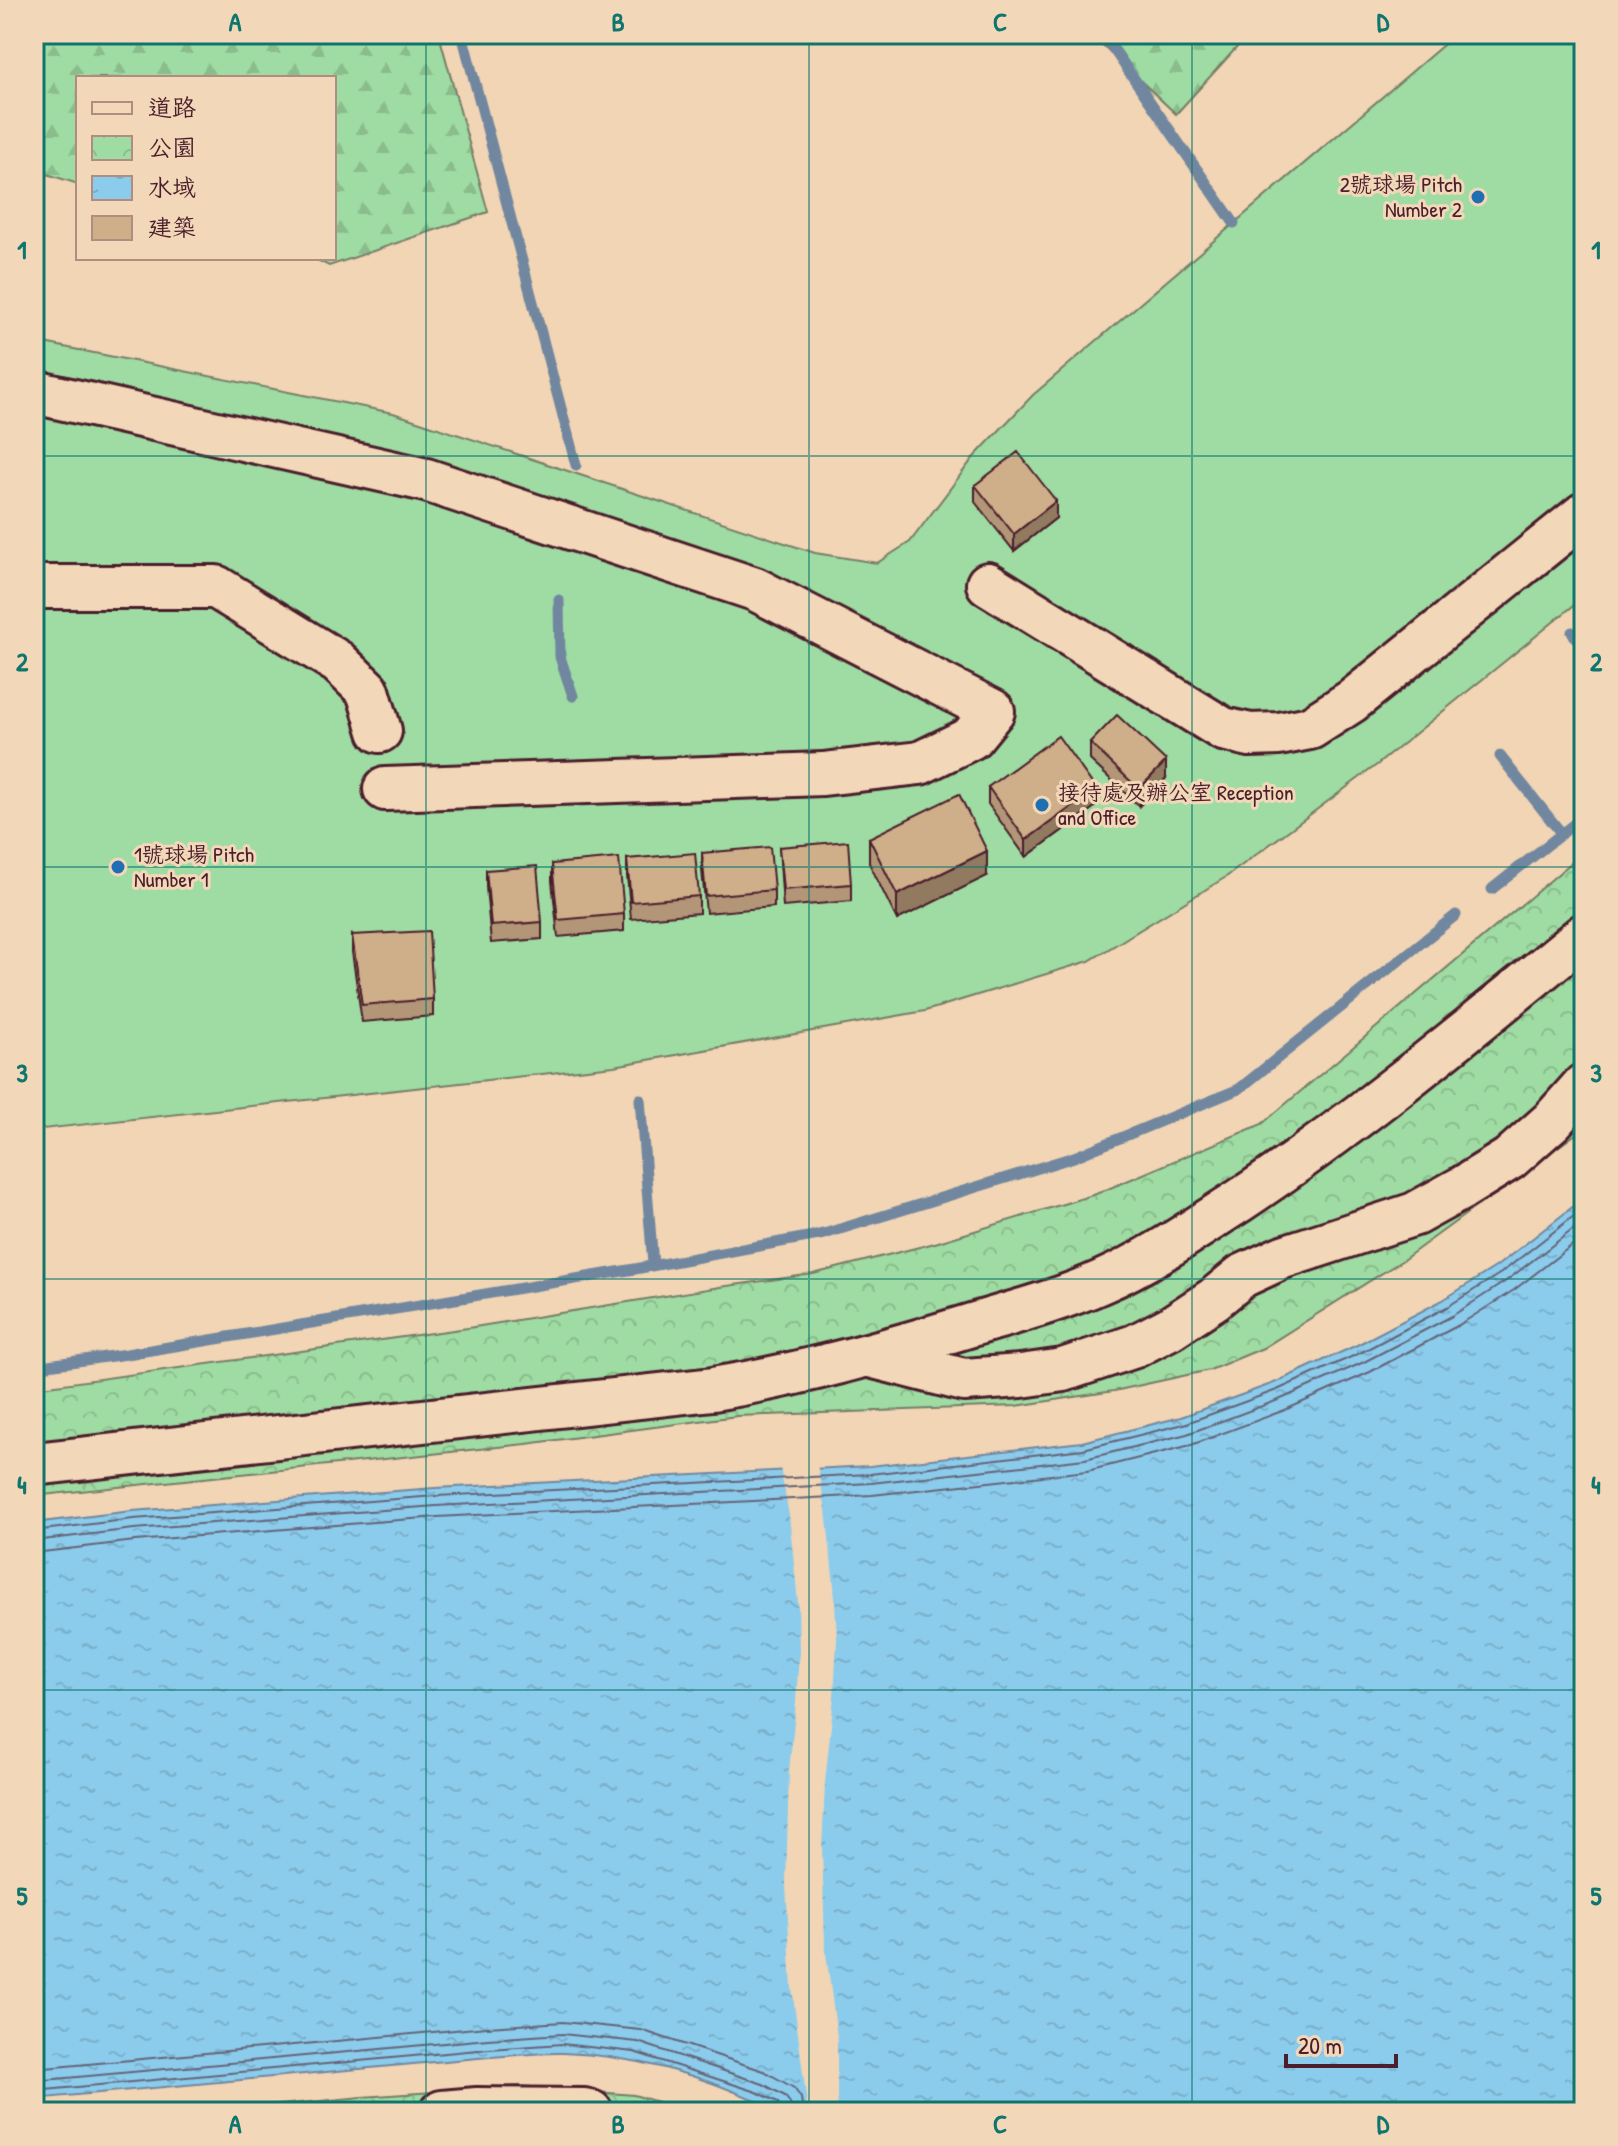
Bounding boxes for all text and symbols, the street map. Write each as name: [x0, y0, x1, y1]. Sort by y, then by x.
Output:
text: A: [229, 4, 242, 39]
text: B: [611, 4, 625, 39]
text: C: [993, 4, 1007, 39]
text: D: [1377, 4, 1390, 39]
legend: [76, 76, 336, 260]
text: 道路: [148, 91, 196, 123]
text: 公園: [148, 131, 196, 163]
place label: 2號球場 Pitch Number 2: [1340, 169, 1463, 224]
text: 水域: [148, 171, 196, 203]
marker: 2號球場 Pitch Number 2: [1469, 188, 1487, 206]
text: 建築: [148, 211, 196, 243]
text: 1: [17, 232, 27, 267]
text: 1: [1591, 232, 1601, 267]
text: 2: [16, 644, 29, 679]
text: 2: [1590, 644, 1603, 679]
place label: 接待處及辦公室 Reception and Office: [1058, 777, 1294, 832]
marker: 接待處及辦公室 Reception and Office: [1033, 796, 1051, 814]
place label: 1號球場 Pitch Number 1: [134, 839, 254, 894]
marker: 1號球場 Pitch Number 1: [109, 858, 127, 876]
text: 3: [16, 1055, 28, 1090]
text: 3: [1590, 1055, 1602, 1090]
text: 4: [17, 1467, 27, 1502]
text: 4: [1591, 1467, 1601, 1502]
text: 5: [17, 1878, 28, 1913]
text: 5: [1591, 1878, 1602, 1913]
scale bar: [1286, 2018, 1396, 2068]
text: 20 m: [1298, 2029, 1342, 2061]
text: A: [229, 2106, 242, 2141]
text: B: [611, 2106, 625, 2141]
text: C: [993, 2106, 1007, 2141]
text: D: [1377, 2106, 1390, 2141]

